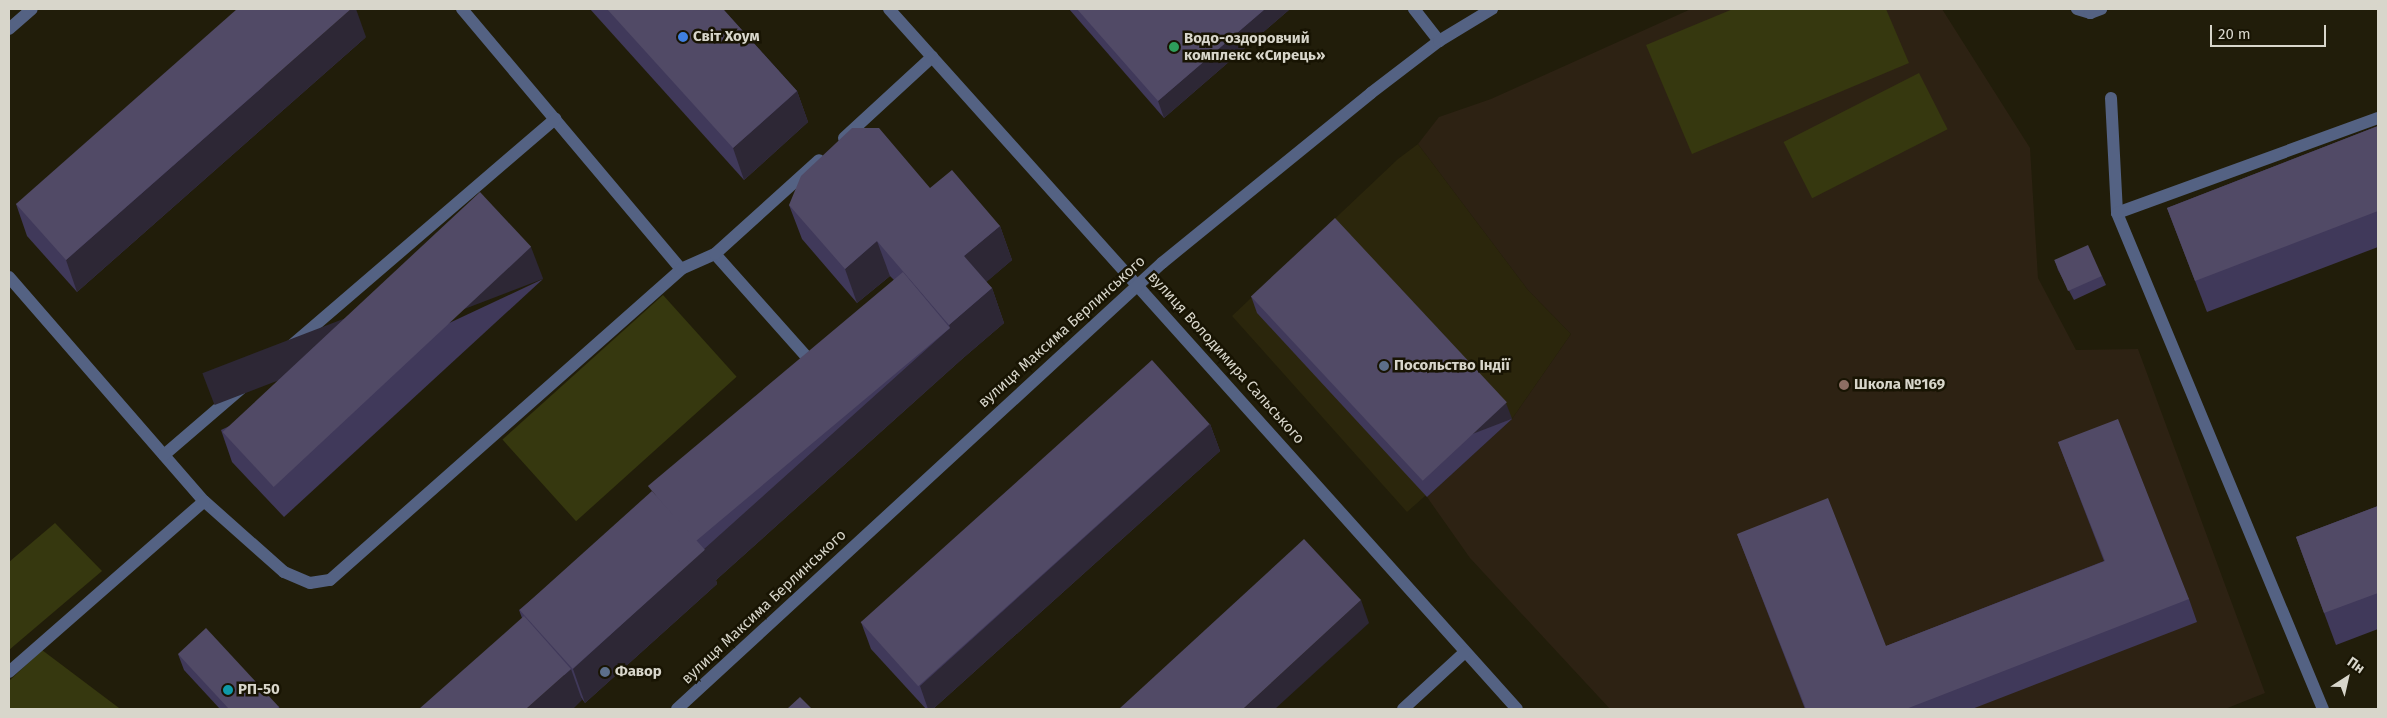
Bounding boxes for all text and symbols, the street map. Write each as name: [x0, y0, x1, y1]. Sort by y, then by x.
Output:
scale bar: [2212, 15, 2328, 47]
text: 20 m: [2218, 25, 2251, 43]
place label: Світ Хоум: [693, 28, 759, 46]
place label: Водо-оздоровчий комплекс «Сирець»: [1184, 29, 1325, 64]
marker: Світ Хоум: [677, 31, 689, 43]
marker: Водо-оздоровчий комплекс «Сирець»: [1168, 41, 1180, 53]
street label: вулиця Максима Берлинського: [975, 252, 1149, 412]
street label: вулиця Володимира Сальського: [1144, 268, 1308, 448]
place label: Посольство Індії: [1394, 357, 1510, 375]
marker: Посольство Індії: [1378, 360, 1390, 372]
place label: Школа №169: [1854, 376, 1945, 394]
marker: Школа №169: [1838, 379, 1850, 391]
street label: вулиця Максима Берлинського: [678, 526, 850, 688]
north arrow: [2322, 653, 2372, 703]
text: Пн: [2344, 653, 2368, 677]
place label: Фавор: [615, 663, 662, 681]
marker: Фавор: [599, 666, 611, 678]
place label: РП-50: [238, 681, 280, 699]
marker: РП-50: [222, 684, 234, 696]

